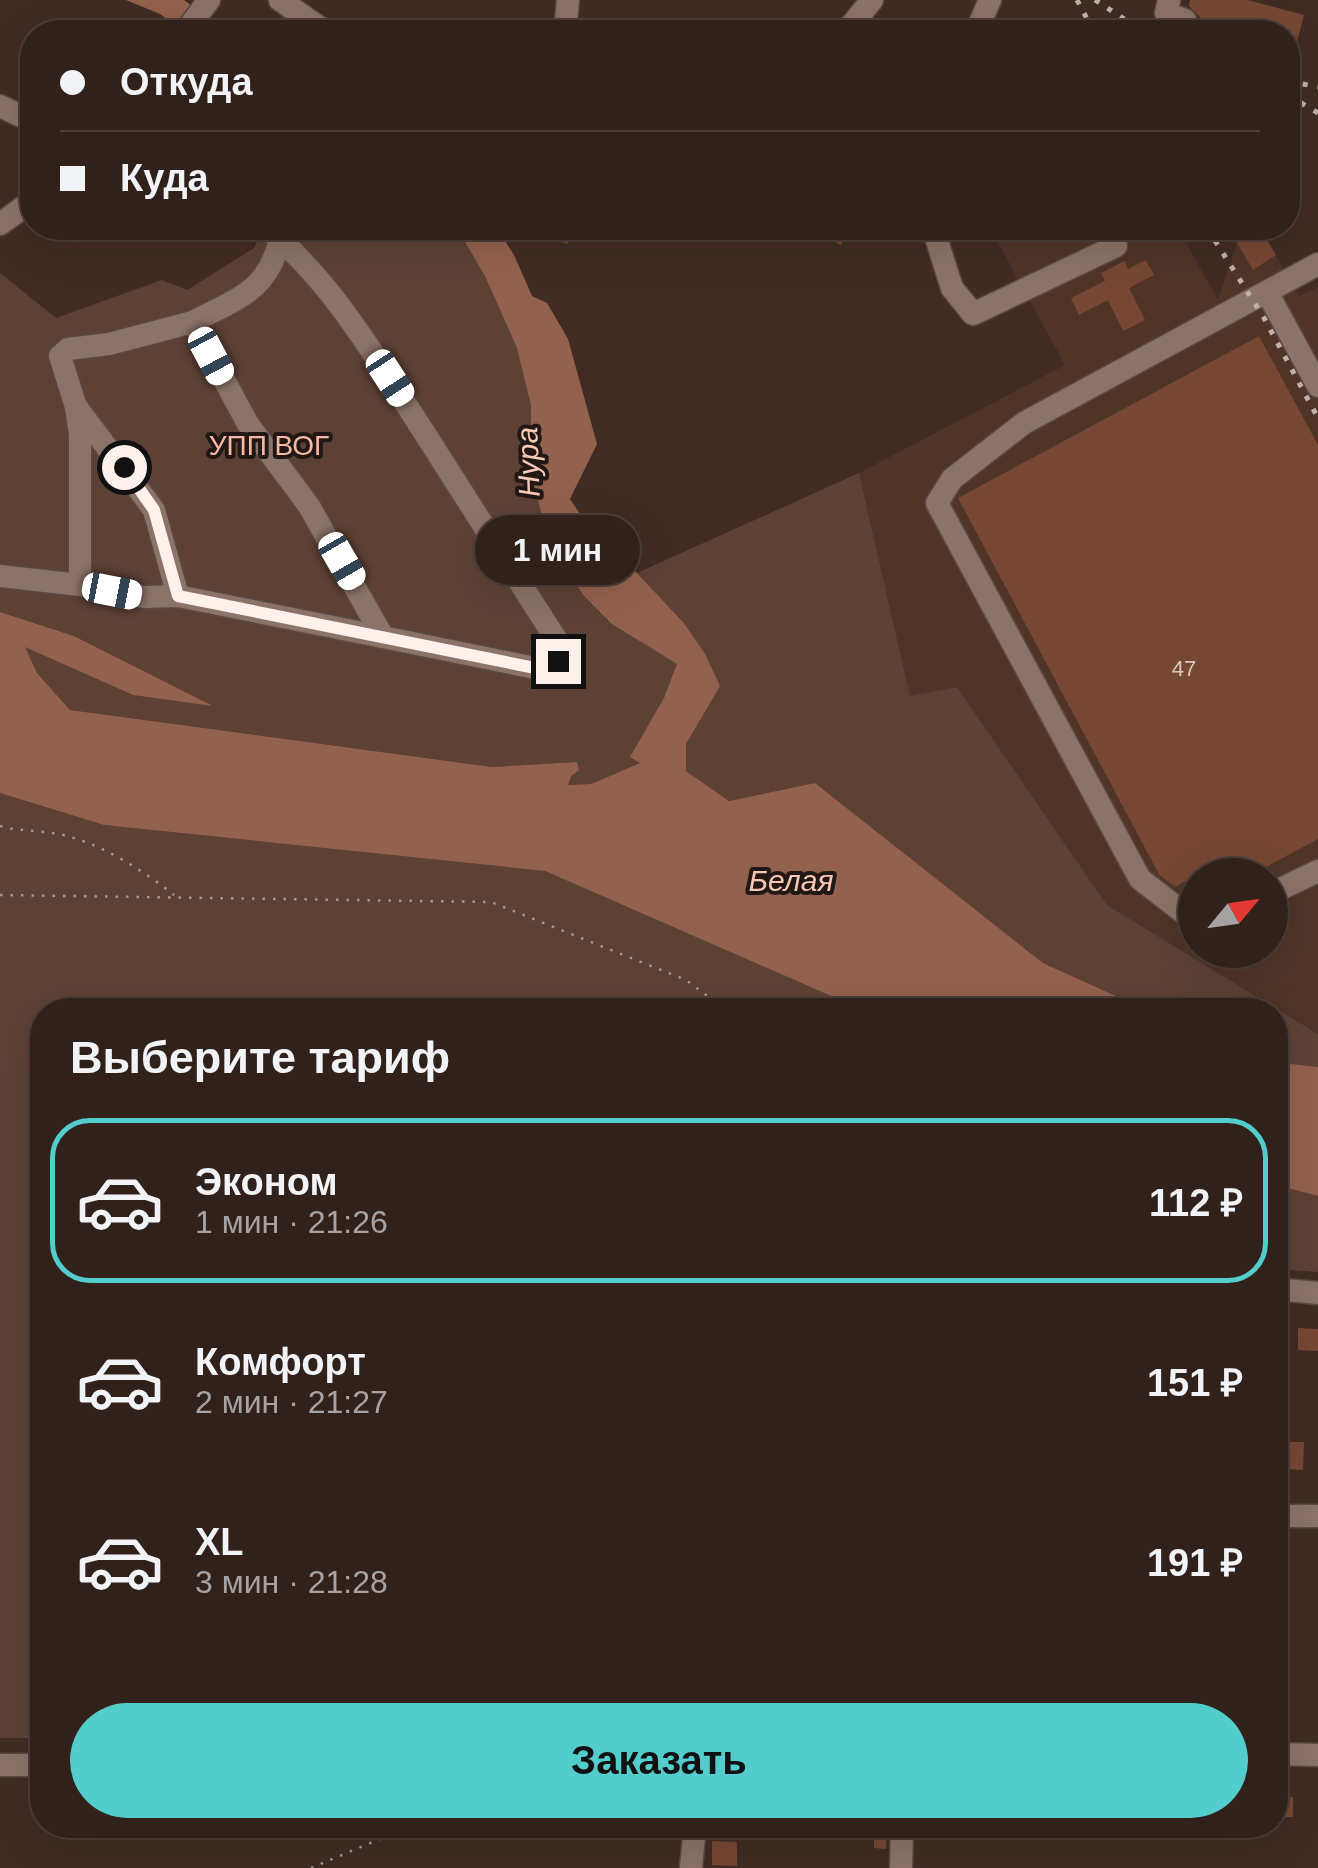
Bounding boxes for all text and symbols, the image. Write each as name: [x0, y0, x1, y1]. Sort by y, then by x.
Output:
text: Откуда: [120, 61, 253, 103]
text: Куда: [120, 157, 209, 199]
car: [184, 322, 238, 390]
car: [361, 345, 419, 411]
water label: Нура: [510, 426, 546, 498]
park label: УПП ВОГ: [209, 430, 329, 461]
route start: [102, 445, 147, 490]
callout: 1 мин: [476, 516, 640, 586]
car: [314, 528, 370, 594]
text: 1 мин: [513, 532, 602, 568]
car: [80, 571, 144, 611]
route end: [536, 639, 581, 684]
house number: 47: [1172, 656, 1196, 681]
north arrow: [1178, 858, 1288, 968]
map controls: [1178, 858, 1288, 968]
water label: Белая: [749, 864, 833, 897]
text: Выберите тариф: [70, 1032, 450, 1083]
icon: car: [75, 1156, 165, 1246]
text: Эконом: [195, 1161, 338, 1203]
text: 112 ₽: [1149, 1182, 1243, 1224]
text: 1 мин · 21:26: [195, 1204, 388, 1240]
icon: car: [75, 1336, 165, 1426]
text: Комфорт: [195, 1341, 366, 1383]
text: 151 ₽: [1147, 1362, 1243, 1404]
text: 2 мин · 21:27: [195, 1384, 388, 1420]
icon: car: [75, 1516, 165, 1606]
text: XL: [195, 1521, 244, 1563]
text: 191 ₽: [1147, 1542, 1243, 1584]
text: 3 мин · 21:28: [195, 1564, 388, 1600]
button: Заказать: [70, 1703, 1248, 1818]

